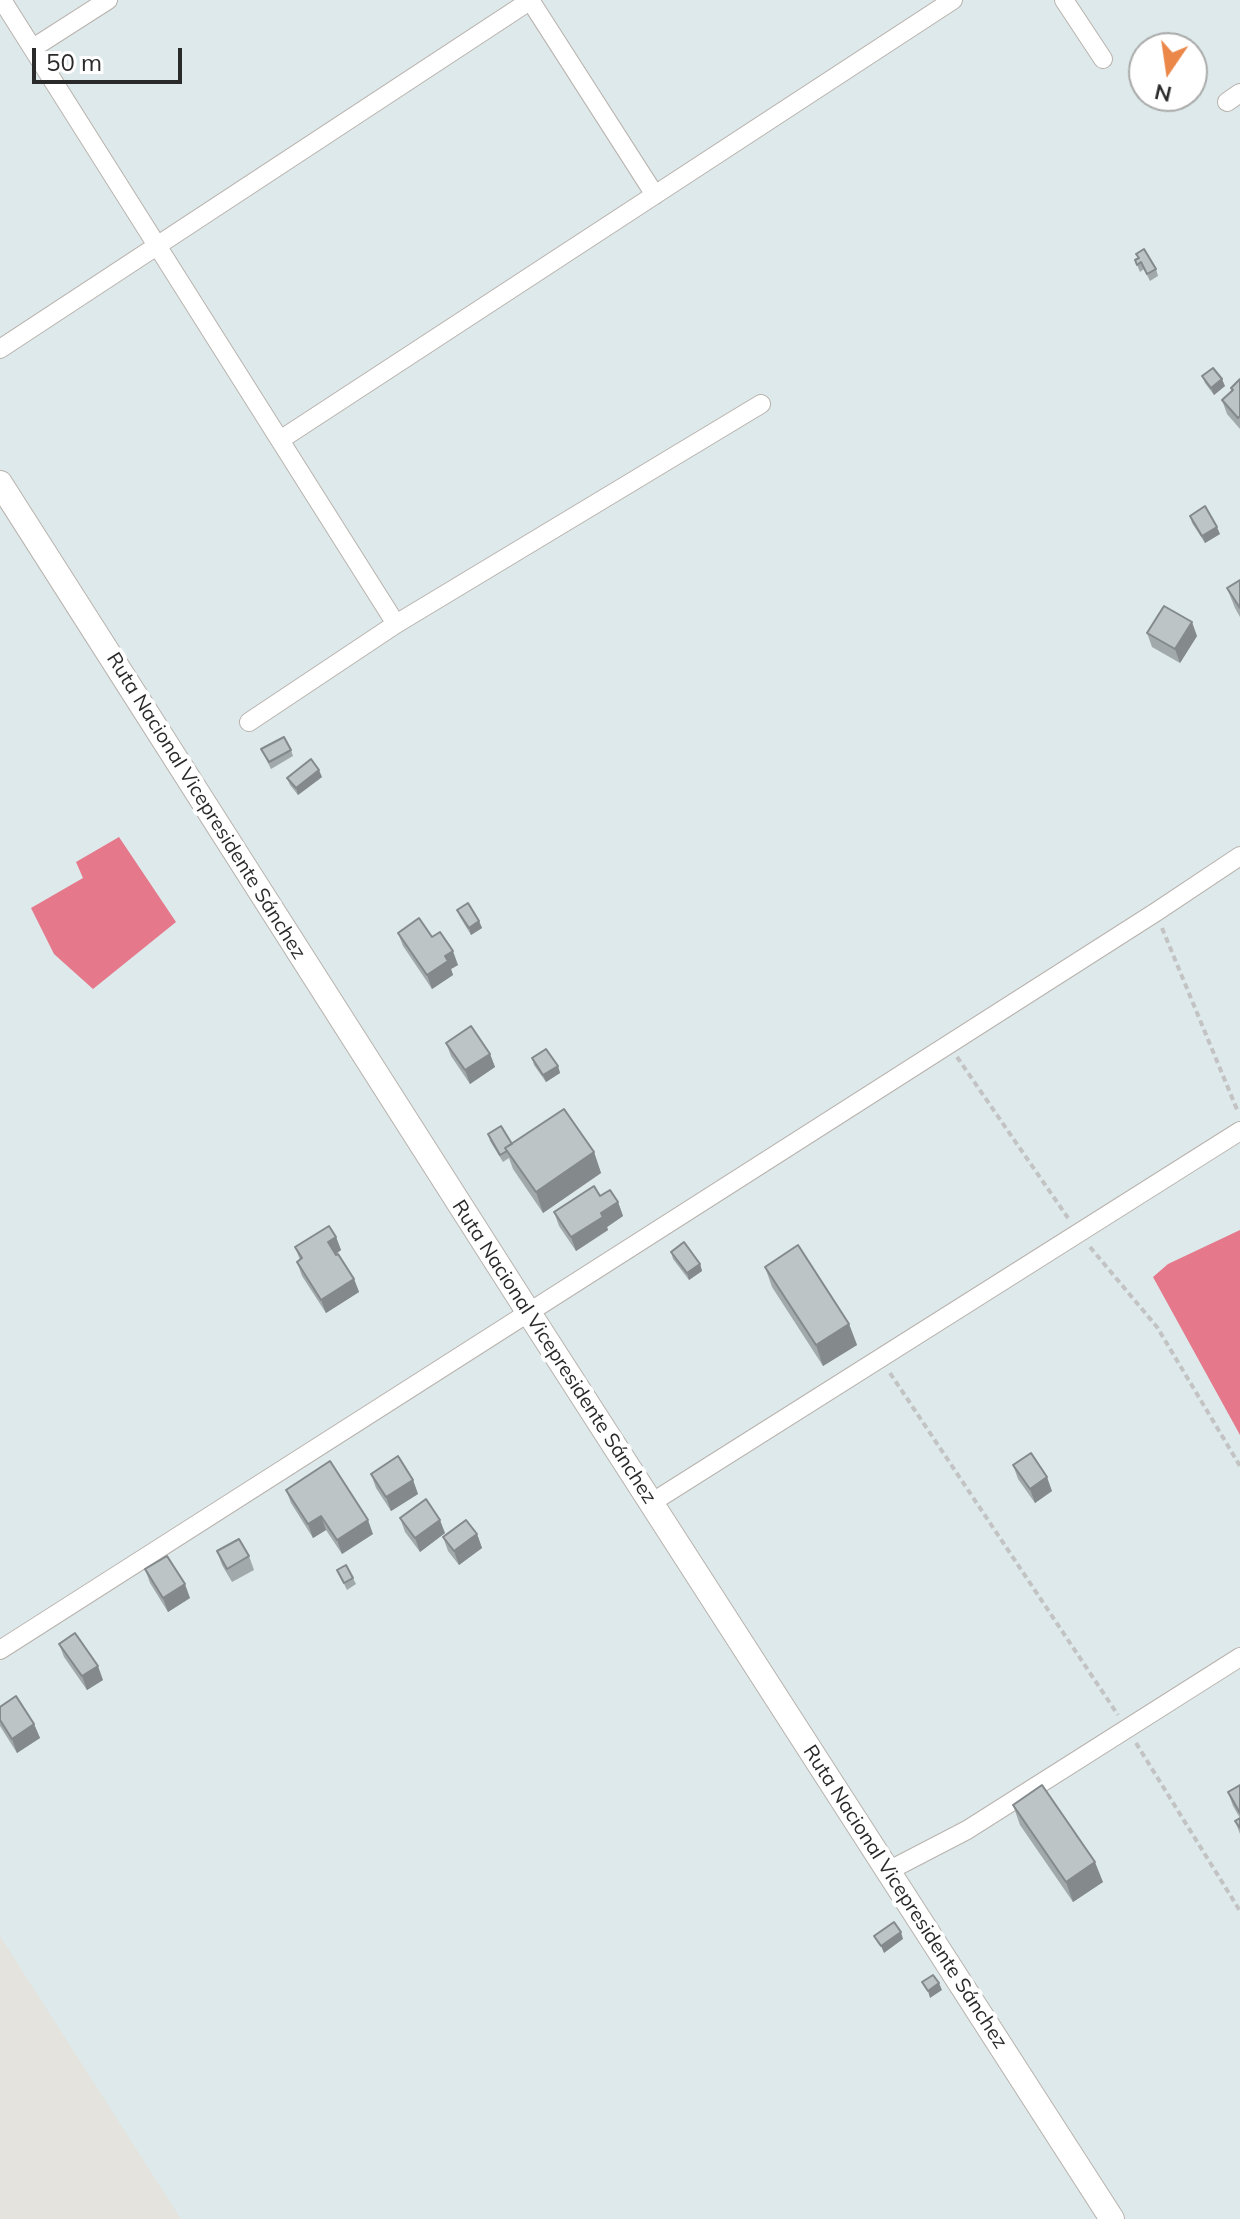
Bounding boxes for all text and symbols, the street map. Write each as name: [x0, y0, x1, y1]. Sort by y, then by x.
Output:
scale bar: [36, 32, 186, 82]
north arrow: [1128, 32, 1208, 112]
text: 50 m: [46, 47, 102, 77]
text: N: [1152, 78, 1174, 109]
street label: Ruta Nacional Vicepresidente Sánchez: [101, 648, 311, 964]
street label: Ruta Nacional Vicepresidente Sánchez: [447, 1196, 661, 1508]
street label: Ruta Nacional Vicepresidente Sánchez: [798, 1741, 1012, 2053]

